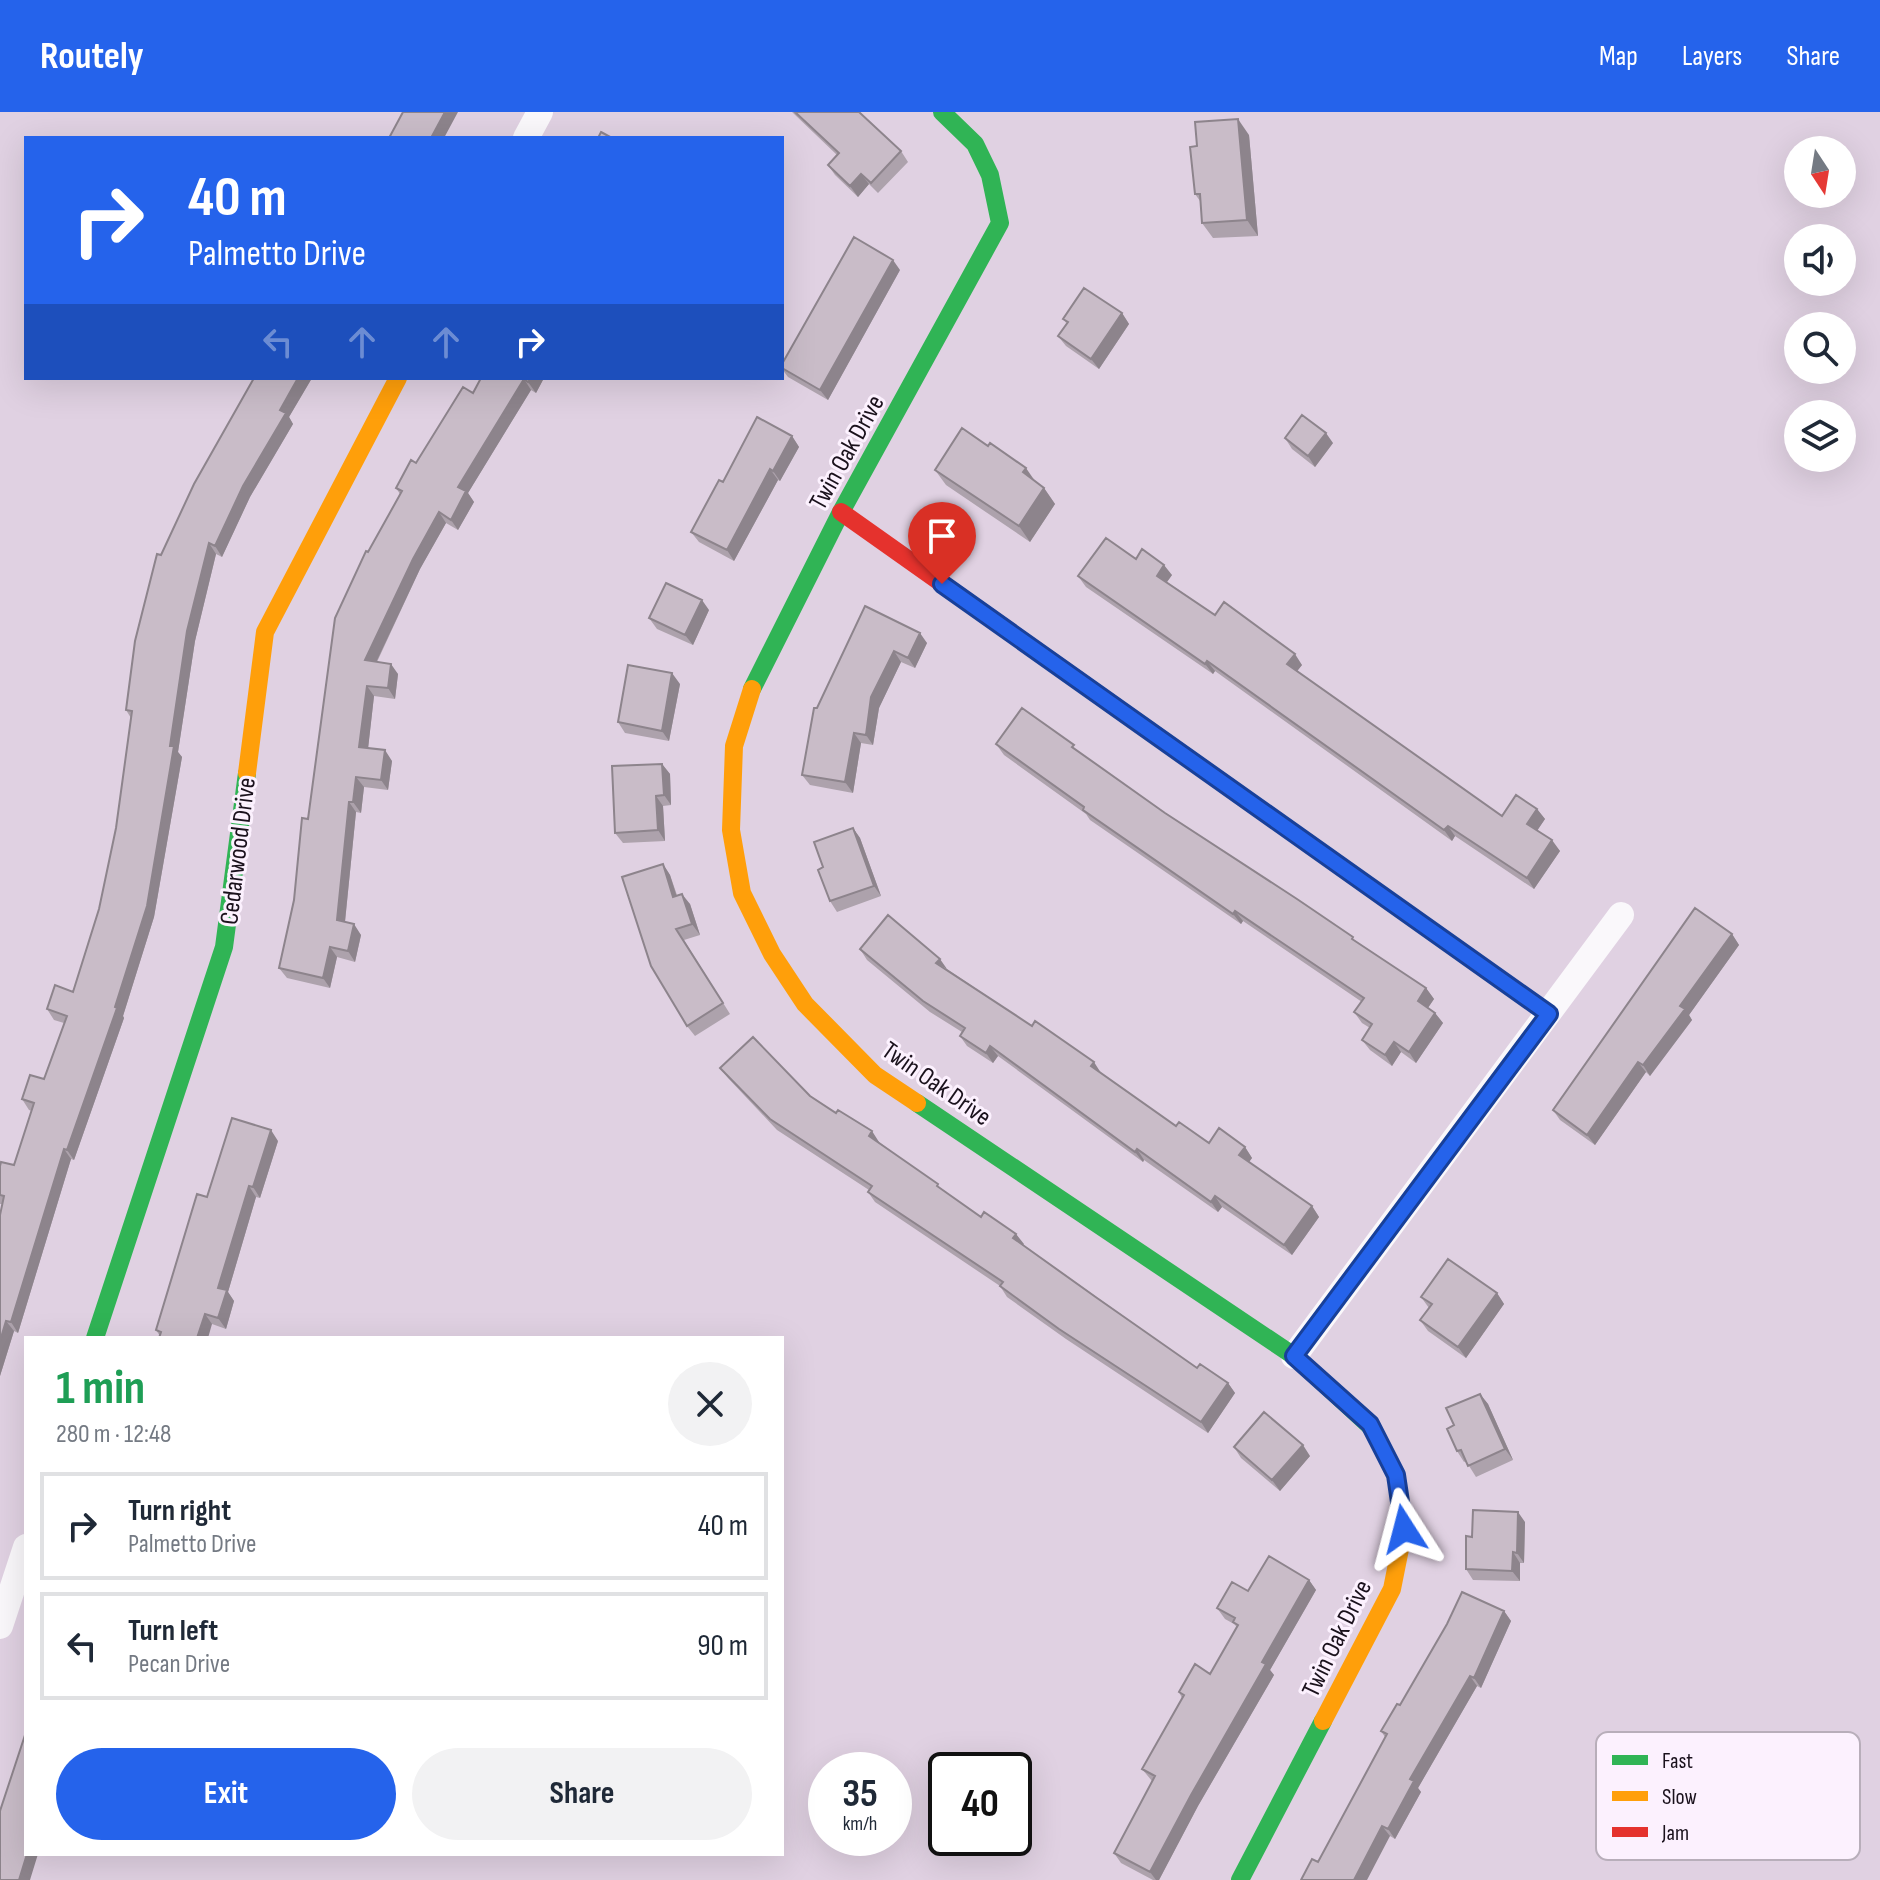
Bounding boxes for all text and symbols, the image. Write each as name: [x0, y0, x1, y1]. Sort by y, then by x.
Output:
text: Routely: [40, 34, 144, 79]
text: Map: [1599, 40, 1638, 73]
text: Layers: [1682, 40, 1742, 73]
text: Share: [1786, 40, 1840, 73]
north arrow: [1784, 136, 1856, 208]
map controls: [1784, 136, 1856, 472]
text: 40 m: [188, 165, 287, 232]
icon: right: [56, 168, 160, 272]
button: sound: [1784, 224, 1856, 296]
text: Palmetto Drive: [188, 233, 366, 276]
button: search: [1784, 312, 1856, 384]
icon: left: [256, 320, 300, 364]
icon: ahead: [340, 320, 384, 364]
icon: ahead: [424, 320, 468, 364]
icon: right: [508, 320, 552, 364]
street label: Twin Oak Drive: [803, 390, 891, 515]
button: layers: [1784, 400, 1856, 472]
pin: [908, 502, 976, 584]
icon: arrive: [920, 514, 964, 558]
street label: Cedarwood Drive: [214, 776, 263, 927]
street label: Twin Oak Drive: [876, 1035, 997, 1133]
text: 1 min: [56, 1360, 145, 1417]
button: close: [668, 1362, 752, 1446]
text: 280 m · 12:48: [56, 1419, 171, 1450]
position arrow: [1362, 1487, 1446, 1571]
text: Turn right: [128, 1493, 231, 1529]
icon: right: [60, 1504, 104, 1548]
text: 40 m: [698, 1508, 748, 1544]
text: Palmetto Drive: [128, 1529, 257, 1560]
street label: Twin Oak Drive: [1296, 1575, 1379, 1702]
text: Turn left: [128, 1613, 218, 1649]
icon: left: [60, 1624, 104, 1668]
text: 90 m: [697, 1628, 748, 1664]
text: Pecan Drive: [128, 1649, 230, 1680]
legend: [1596, 1732, 1860, 1860]
button: Exit: [56, 1748, 396, 1840]
button: Share: [412, 1748, 752, 1840]
text: Fast: [1662, 1748, 1693, 1775]
speed limit sign: 40: [928, 1752, 1032, 1856]
text: 35: [842, 1770, 878, 1818]
text: Slow: [1662, 1784, 1697, 1811]
text: km/h: [843, 1812, 877, 1836]
text: Jam: [1661, 1820, 1689, 1847]

